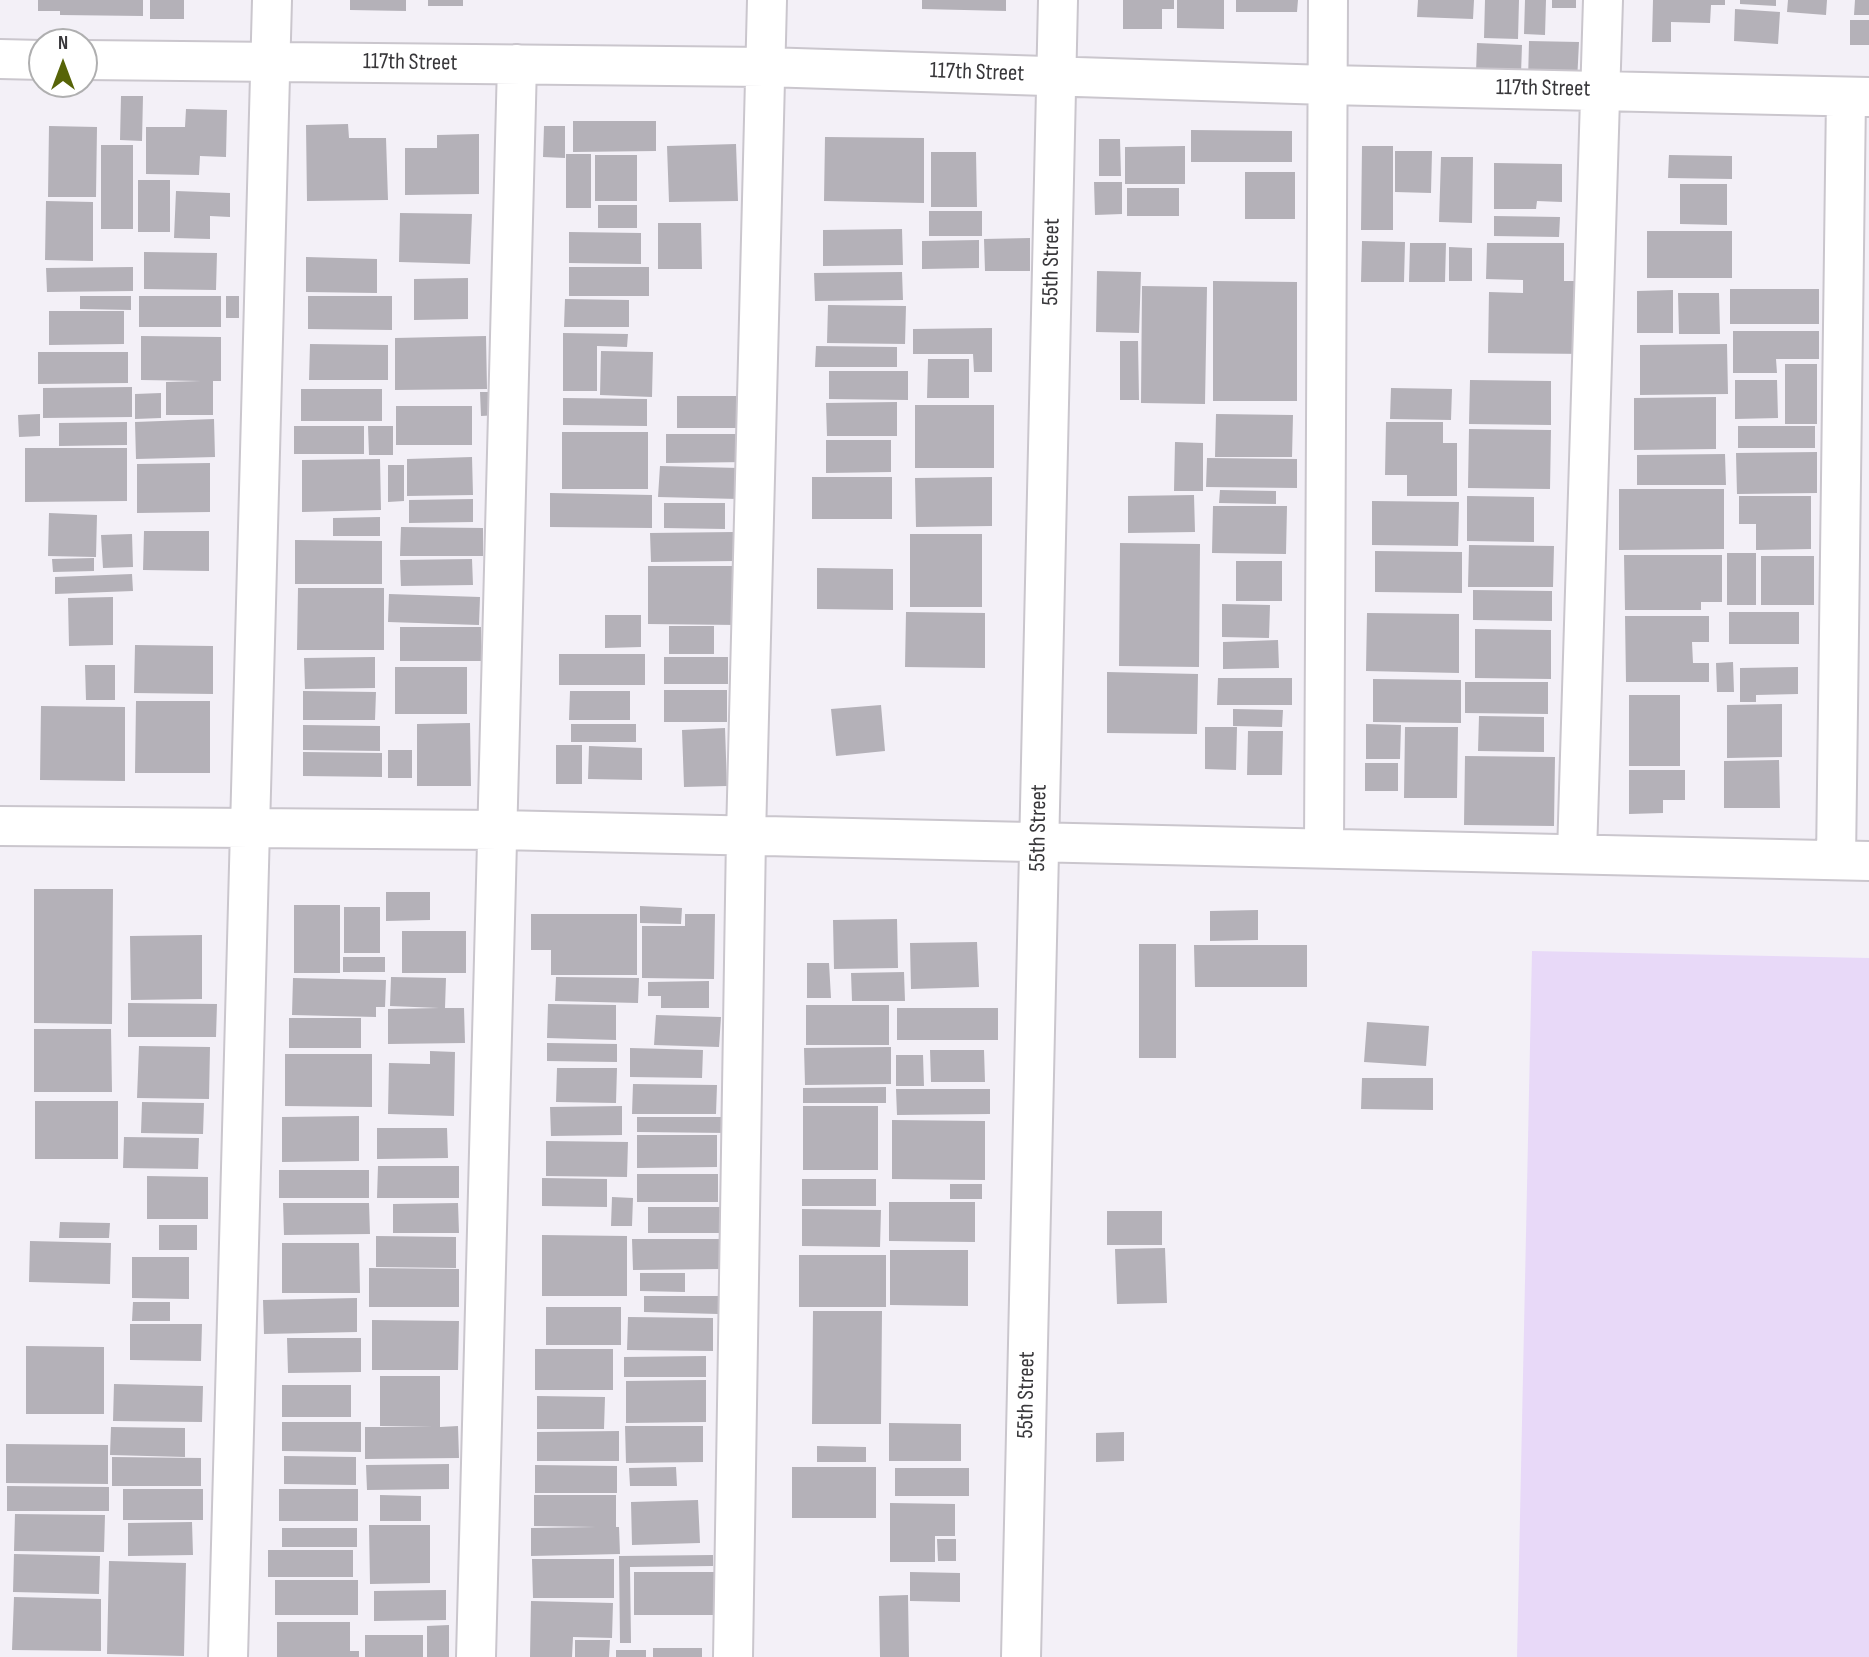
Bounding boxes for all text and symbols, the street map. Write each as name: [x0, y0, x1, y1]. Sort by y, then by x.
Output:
north arrow: [28, 28, 98, 98]
text: N: [58, 32, 68, 55]
street label: 117th Street: [363, 48, 457, 78]
street label: 117th Street: [929, 58, 1025, 88]
street label: 117th Street: [1496, 74, 1590, 104]
street label: 55th Street: [1037, 218, 1067, 306]
street label: 55th Street: [1024, 784, 1054, 872]
street label: 55th Street: [1012, 1351, 1042, 1439]

